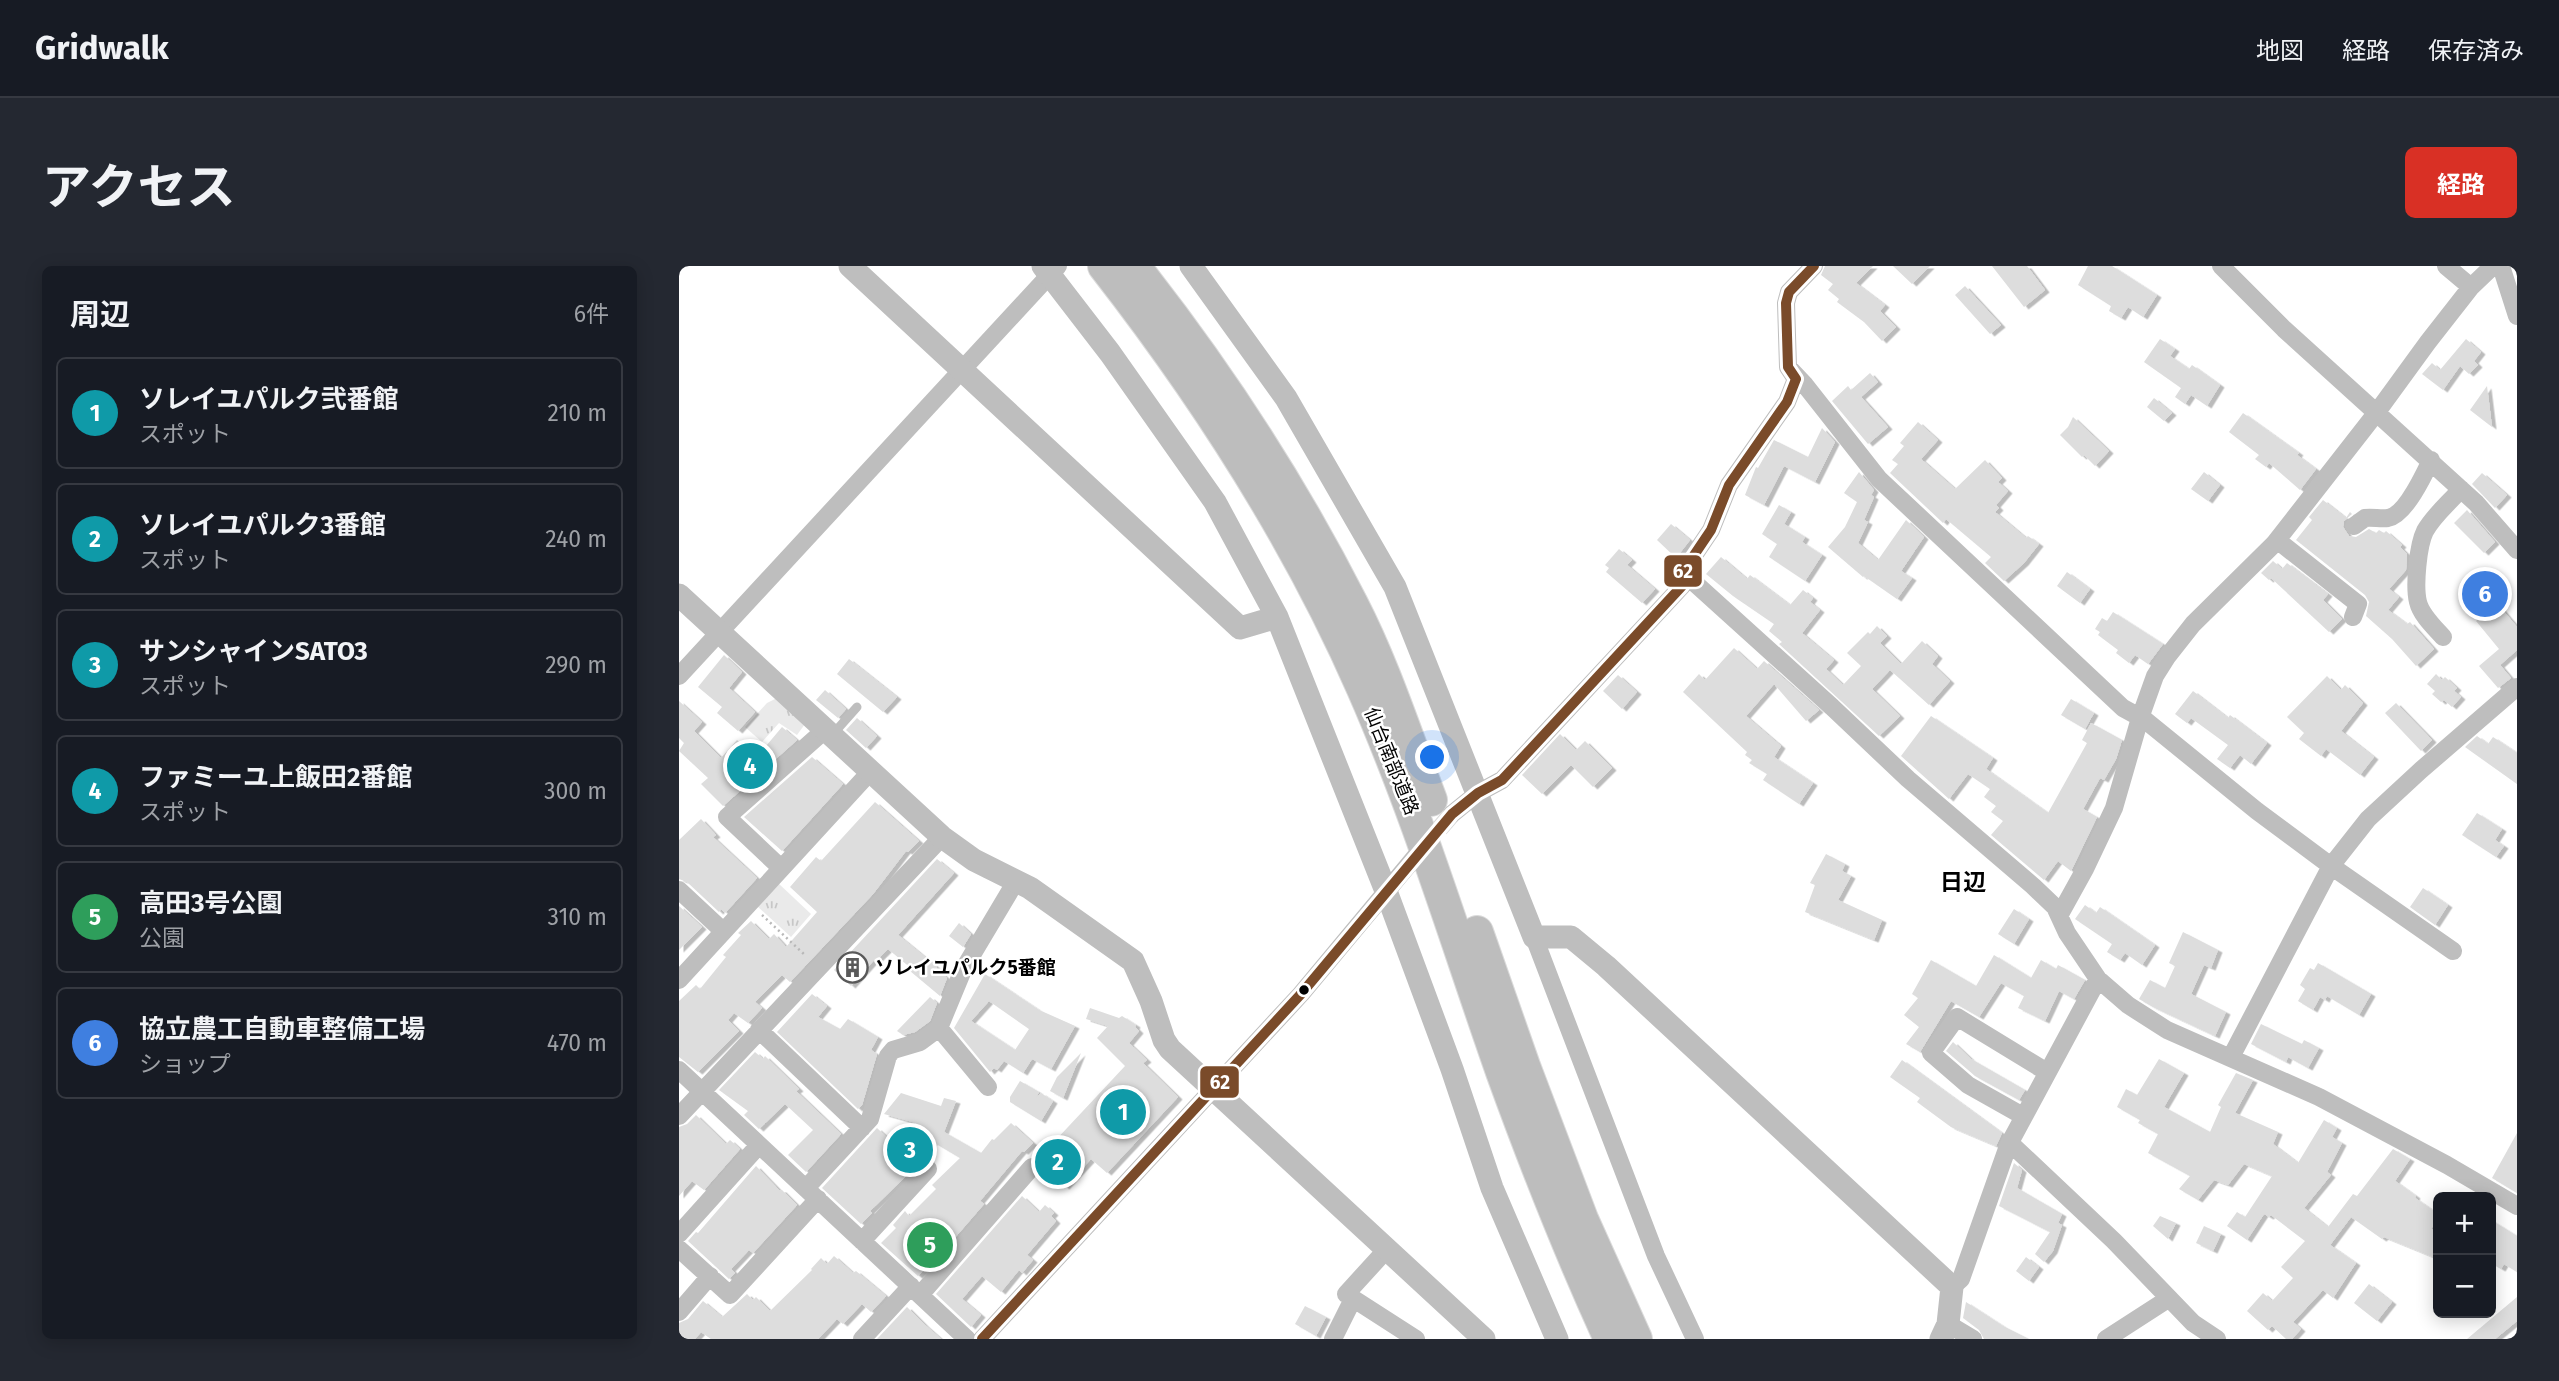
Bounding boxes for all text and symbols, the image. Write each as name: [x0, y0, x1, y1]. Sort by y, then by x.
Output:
text: Gridwalk: [35, 28, 169, 68]
text: 地図: [2256, 37, 2304, 65]
text: 経路: [2342, 37, 2390, 65]
text: 保存済み: [2428, 37, 2524, 65]
button: 経路: [2405, 147, 2517, 218]
text: アクセス: [42, 158, 236, 217]
text: 周辺: [70, 297, 130, 333]
text: 6件: [574, 300, 609, 328]
text: ソレイユパルク弐番館: [139, 384, 398, 415]
text: 1: [90, 399, 100, 427]
text: 210 m: [548, 399, 607, 427]
text: スポット: [139, 420, 231, 448]
text: ソレイユパルク3番館: [139, 510, 386, 541]
text: 2: [89, 525, 101, 553]
text: 240 m: [545, 525, 607, 553]
text: スポット: [139, 546, 231, 574]
line badge: 62: [1663, 554, 1703, 588]
text: 62: [1673, 560, 1693, 583]
pin: 6: [2462, 568, 2508, 620]
text: サンシャインSATO3: [139, 636, 368, 667]
text: 3: [89, 651, 101, 679]
text: 290 m: [545, 651, 607, 679]
text: スポット: [139, 672, 231, 700]
street label: 仙台南部道路: [1360, 704, 1424, 818]
pin: 4: [727, 740, 773, 792]
your location: [1415, 740, 1449, 774]
text: ファミーユ上飯田2番館: [139, 762, 412, 793]
text: 4: [89, 777, 102, 805]
text: 300 m: [544, 777, 607, 805]
text: スポット: [139, 798, 231, 826]
district label: 日辺: [1940, 868, 1986, 896]
text: 高田3号公園: [139, 888, 283, 919]
text: 5: [89, 903, 101, 931]
text: 310 m: [547, 903, 607, 931]
text: 公園: [139, 924, 185, 952]
building icon: ソレイユパルク5番館: [835, 950, 869, 984]
place label: ソレイユパルク5番館: [875, 956, 1056, 979]
unlabelled marker: [1297, 983, 1311, 997]
text: 協立農工自動車整備工場: [139, 1014, 425, 1045]
text: 6: [89, 1029, 101, 1057]
text: 470 m: [547, 1029, 607, 1057]
text: ショップ: [139, 1050, 231, 1078]
line badge: 62: [1199, 1065, 1240, 1099]
text: 62: [1210, 1071, 1230, 1094]
pin: 1: [1100, 1086, 1146, 1138]
pin: 3: [887, 1124, 933, 1176]
pin: 2: [1035, 1136, 1081, 1188]
map controls: [2433, 1192, 2496, 1318]
button: +: [2433, 1192, 2496, 1255]
pin: 5: [907, 1219, 953, 1271]
button: −: [2433, 1255, 2496, 1318]

